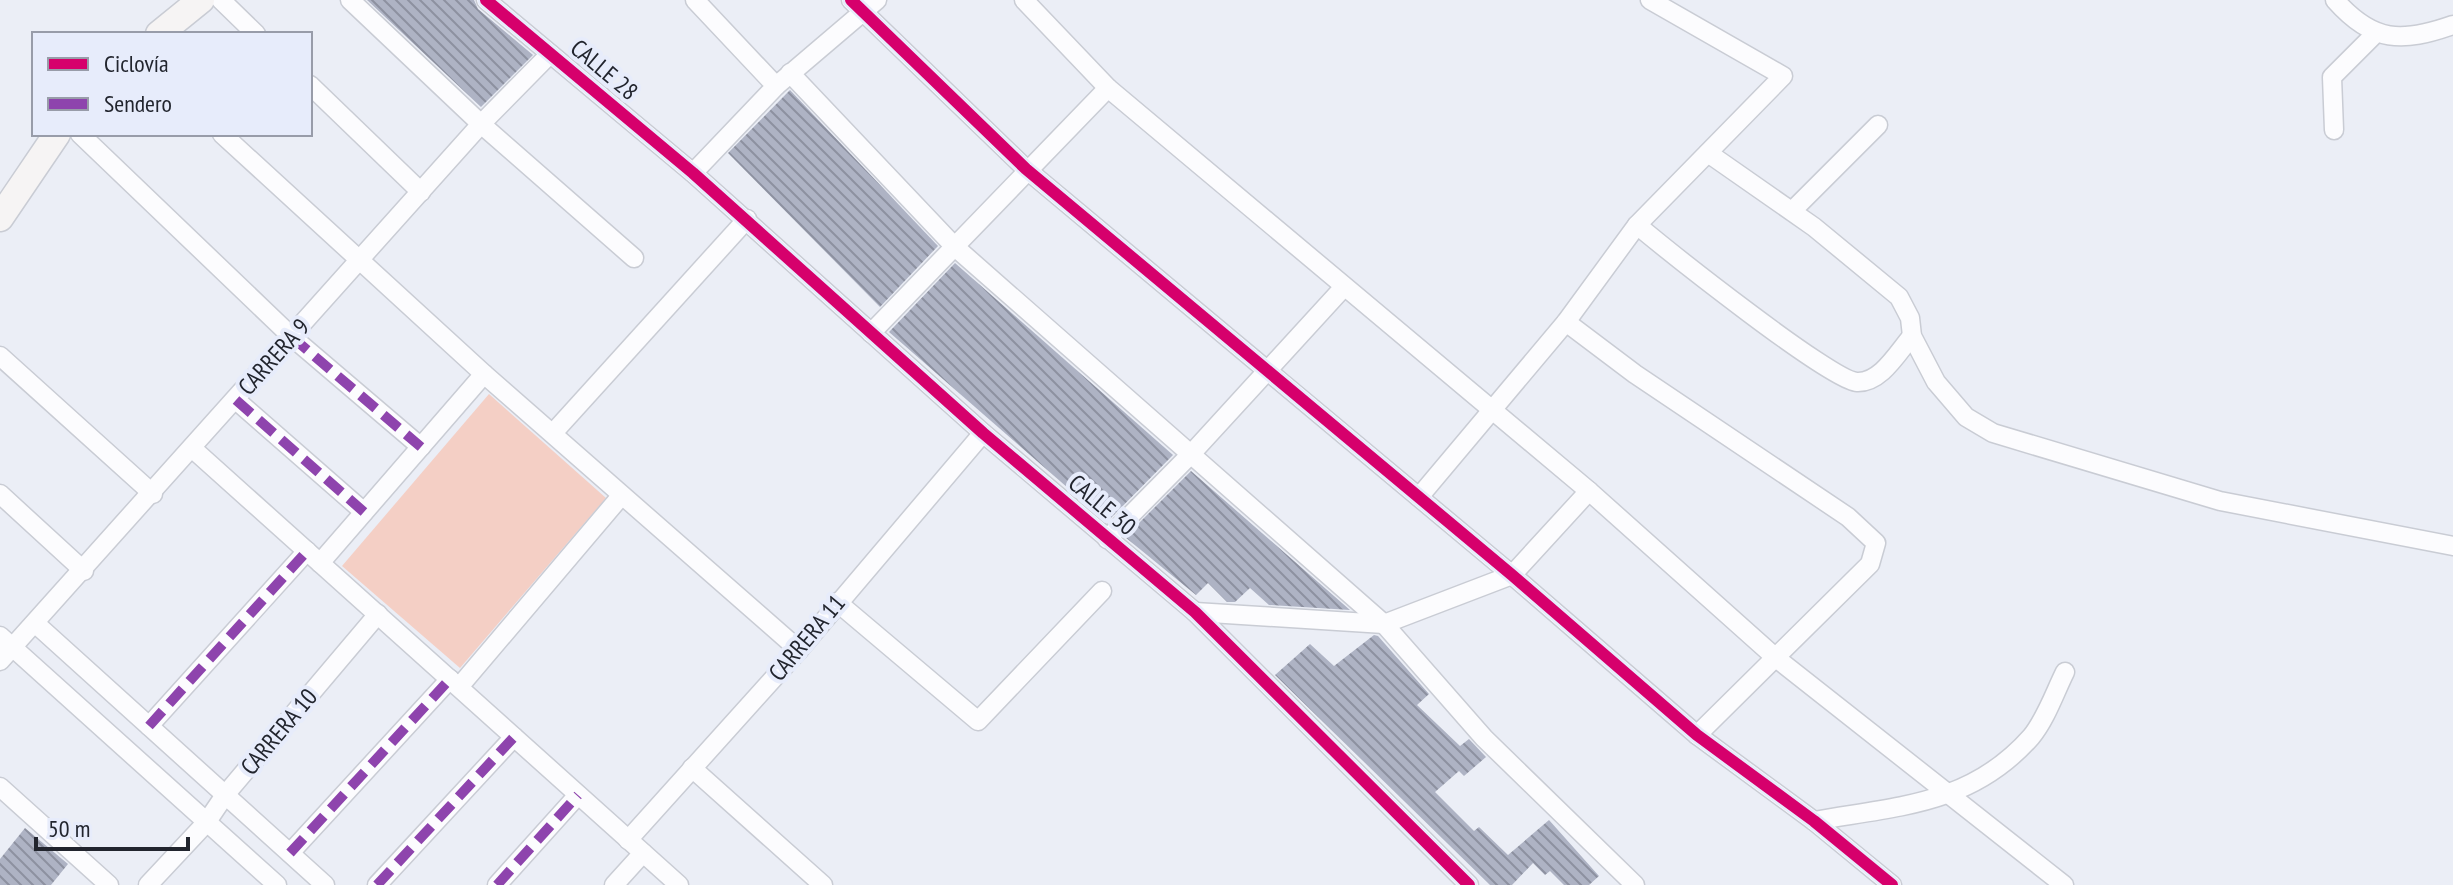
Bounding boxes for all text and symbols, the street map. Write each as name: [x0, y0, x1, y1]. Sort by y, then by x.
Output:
legend: [32, 32, 312, 136]
street label: CALLE 28: [564, 32, 644, 107]
text: Ciclovía: [104, 48, 169, 79]
text: Sendero: [104, 88, 172, 119]
street label: CARRERA 9: [231, 312, 316, 401]
street label: CALLE 30: [1062, 467, 1142, 542]
street label: CARRERA 11: [762, 588, 852, 687]
street label: CARRERA 10: [234, 682, 324, 781]
scale bar: [36, 801, 188, 851]
text: 50 m: [48, 813, 90, 844]

